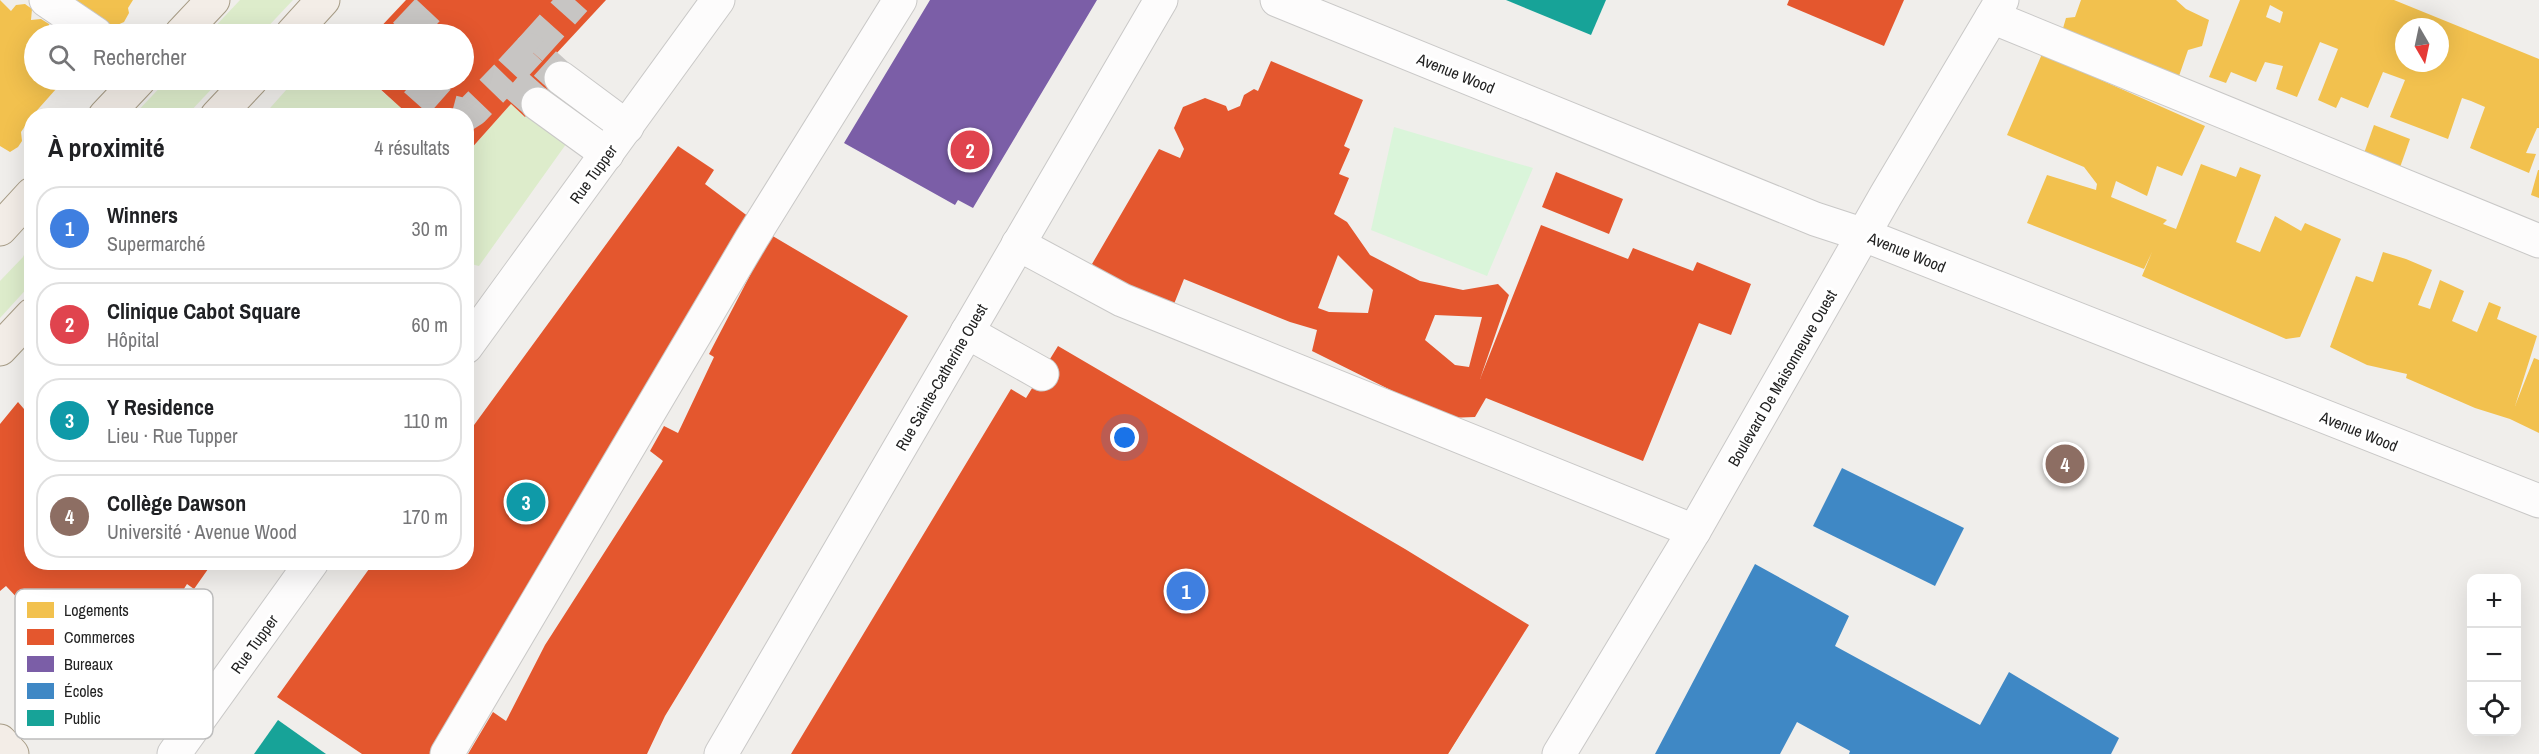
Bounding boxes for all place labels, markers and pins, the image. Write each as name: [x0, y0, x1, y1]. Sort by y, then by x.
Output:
pin: 2: [950, 128, 990, 172]
pin: 4: [2046, 442, 2084, 486]
pin: 3: [506, 480, 546, 524]
pin: 1: [1166, 568, 1206, 614]

